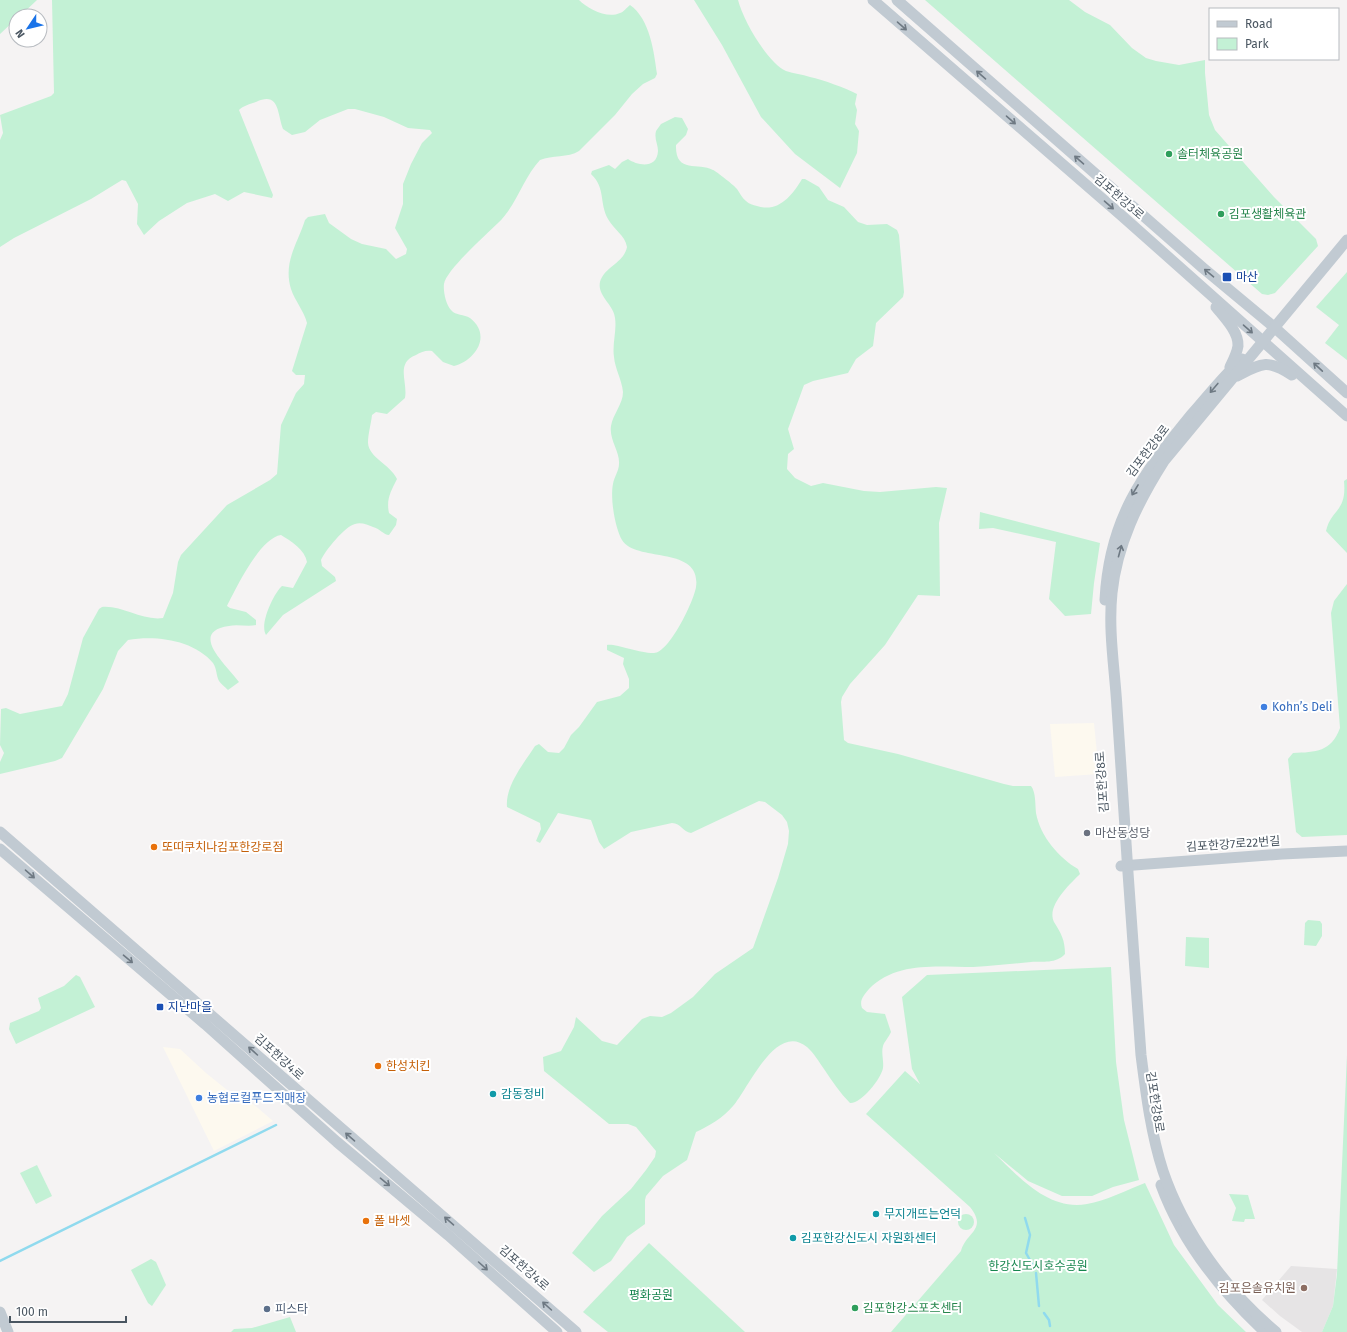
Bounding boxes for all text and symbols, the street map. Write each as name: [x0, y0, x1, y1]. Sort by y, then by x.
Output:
north arrow: [8, 8, 48, 48]
legend: [1209, 8, 1339, 60]
text: Road: [1245, 17, 1273, 31]
one-way arrow: [897, 21, 907, 30]
text: N: [13, 27, 28, 40]
text: Park: [1245, 37, 1269, 51]
one-way arrow: [976, 70, 986, 79]
one-way arrow: [1005, 116, 1016, 125]
place label: 솔터체육공원: [1177, 147, 1243, 161]
marker: 솔터체육공원: [1164, 149, 1174, 159]
one-way arrow: [1074, 155, 1084, 165]
street label: 김포한강3로: [1091, 172, 1147, 222]
one-way arrow: [1104, 200, 1114, 210]
place label: 김포생활체육관: [1229, 207, 1306, 221]
marker: 김포생활체육관: [1216, 209, 1226, 219]
one-way arrow: [1204, 268, 1214, 277]
place label: 마산: [1236, 270, 1258, 284]
marker: 마산: [1221, 271, 1233, 283]
one-way arrow: [1243, 324, 1253, 333]
one-way arrow: [1313, 363, 1323, 372]
one-way arrow: [1210, 382, 1219, 393]
street label: 김포한강8로: [1124, 422, 1172, 480]
one-way arrow: [1131, 484, 1139, 496]
one-way arrow: [1117, 545, 1125, 558]
place label: Kohn’s Deli: [1272, 700, 1332, 714]
marker: Kohn’s Deli: [1259, 702, 1269, 712]
street label: 김포한강8로: [1093, 751, 1111, 813]
place label: 마산동성당: [1095, 826, 1150, 840]
marker: 마산동성당: [1082, 828, 1092, 838]
street label: 김포한강7로22번길: [1185, 834, 1281, 854]
place label: 또띠쿠치나김포한강로점: [162, 840, 283, 854]
marker: 또띠쿠치나김포한강로점: [149, 842, 159, 852]
one-way arrow: [24, 870, 35, 879]
one-way arrow: [123, 955, 133, 964]
place label: 지난마을: [168, 1000, 212, 1014]
marker: 지난마을: [155, 1002, 165, 1012]
street label: 김포한강4로: [251, 1031, 307, 1083]
one-way arrow: [247, 1046, 258, 1055]
place label: 한성치킨: [386, 1059, 430, 1073]
marker: 한성치킨: [373, 1061, 383, 1071]
street label: 김포한강8로: [1143, 1070, 1167, 1134]
place label: 감동정비: [501, 1087, 545, 1101]
marker: 감동정비: [488, 1089, 498, 1099]
place label: 농협로컬푸드직매장: [207, 1091, 306, 1105]
marker: 농협로컬푸드직매장: [194, 1093, 204, 1103]
one-way arrow: [345, 1133, 355, 1142]
one-way arrow: [379, 1177, 390, 1186]
place label: 무지개뜨는언덕: [884, 1207, 961, 1221]
marker: 무지개뜨는언덕: [871, 1209, 881, 1219]
place label: 폴 바셋: [374, 1214, 410, 1228]
marker: 폴 바셋: [361, 1216, 371, 1226]
one-way arrow: [444, 1216, 455, 1225]
place label: 김포한강신도시 자원화센터: [801, 1231, 937, 1245]
marker: 김포한강신도시 자원화센터: [788, 1233, 798, 1243]
street label: 김포한강4로: [496, 1243, 552, 1293]
park label: 한강신도시호수공원: [988, 1259, 1088, 1273]
one-way arrow: [478, 1262, 489, 1271]
place label: 김포은솔유치원: [1219, 1281, 1296, 1295]
marker: 김포은솔유치원: [1299, 1283, 1309, 1293]
park label: 평화공원: [629, 1288, 673, 1302]
scale bar: [10, 1298, 126, 1324]
one-way arrow: [542, 1301, 552, 1311]
place label: 김포한강스포츠센터: [863, 1301, 962, 1315]
place label: 피스타: [275, 1302, 308, 1316]
marker: 김포한강스포츠센터: [850, 1303, 860, 1313]
marker: 피스타: [262, 1304, 272, 1314]
text: 100 m: [16, 1305, 48, 1319]

